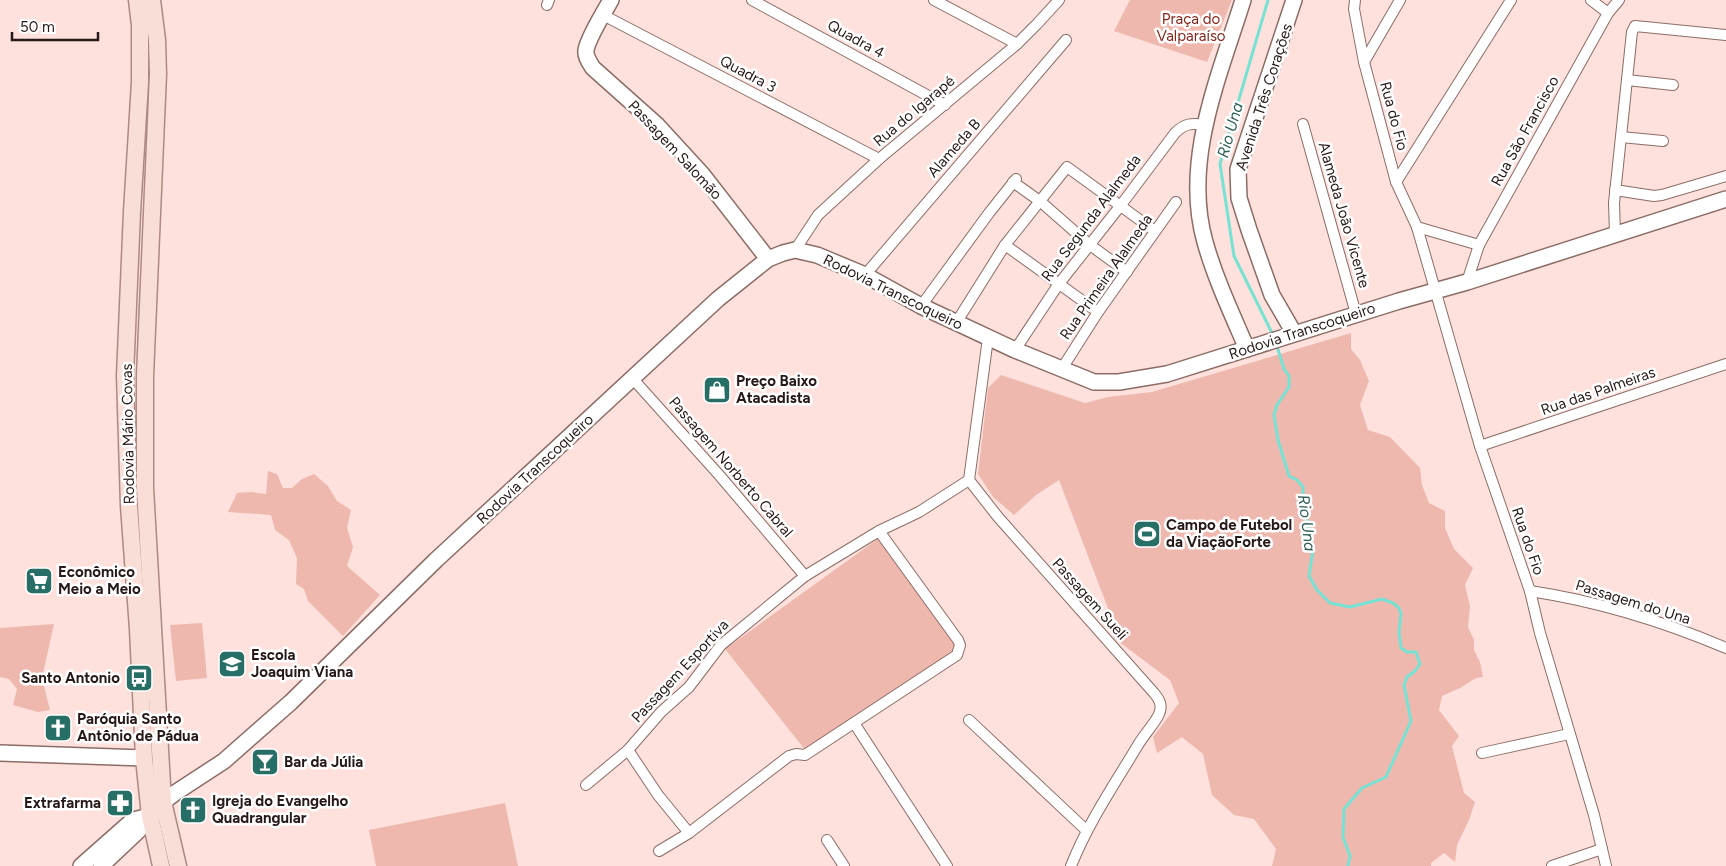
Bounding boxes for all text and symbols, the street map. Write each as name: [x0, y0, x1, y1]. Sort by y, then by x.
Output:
scale bar: [12, 10, 99, 42]
park label: Praça do Valparaíso: [1156, 10, 1226, 45]
street label: Quadra 4: [824, 16, 888, 62]
text: 50 m: [20, 18, 55, 36]
street label: Avenida Três Corações: [1232, 21, 1296, 173]
street label: Quadra 3: [717, 52, 779, 96]
street label: Rua do Igarapé: [870, 72, 958, 150]
street label: Rua São Francisco: [1487, 73, 1563, 189]
street label: Rua do Fio: [1376, 80, 1412, 153]
street label: Passagem Salomão: [624, 97, 726, 204]
water label: Rio Una: [1213, 100, 1247, 160]
street label: Alameda B: [924, 115, 984, 181]
street label: Alameda João Vicente: [1315, 140, 1373, 290]
street label: Rua Segunda Alalmeda: [1037, 151, 1145, 285]
street label: Rua Primeira Alalmeda: [1056, 211, 1156, 343]
street label: Rodovia Transcoqueiro: [820, 250, 966, 334]
street label: Rodovia Transcoqueiro: [1226, 299, 1378, 363]
street label: Rodovia Mário Covas: [118, 363, 138, 505]
street label: Rua das Palmeiras: [1538, 363, 1658, 419]
place label: Preço Baixo Atacadista: [736, 372, 817, 407]
shop icon: Preço Baixo Atacadista: [702, 375, 732, 405]
street label: Passagem Norberto Cabral: [665, 393, 797, 541]
street label: Rodovia Transcoqueiro: [473, 410, 597, 528]
water label: Rio Una: [1294, 494, 1320, 552]
street label: Rua do Fio: [1508, 505, 1548, 578]
place label: Campo de Futebol da ViaçãoForte: [1166, 516, 1292, 551]
sports icon: Campo de Futebol da ViaçãoForte: [1132, 519, 1162, 549]
street label: Passagem Sueli: [1049, 554, 1131, 644]
place label: Econômico Meio a Meio: [58, 563, 141, 598]
supermarket icon: Econômico Meio a Meio: [24, 566, 54, 596]
street label: Passagem do Una: [1573, 576, 1693, 628]
street label: Passagem Esportiva: [628, 616, 732, 726]
place label: Escola Joaquim Viana: [251, 646, 353, 681]
school or university icon: Escola Joaquim Viana: [217, 649, 247, 679]
bus stop icon: Santo Antonio: [124, 663, 154, 693]
place label: Santo Antonio: [21, 669, 120, 687]
place label: Paróquia Santo Antônio de Pádua: [77, 710, 199, 745]
church icon: Paróquia Santo Antônio de Pádua: [43, 713, 73, 743]
bar icon: Bar da Júlia: [250, 747, 280, 777]
place label: Bar da Júlia: [284, 753, 363, 771]
pharmacy icon: Extrafarma: [105, 788, 135, 818]
place label: Igreja do Evangelho Quadrangular: [212, 792, 349, 827]
place label: Extrafarma: [24, 794, 101, 812]
church icon: Igreja do Evangelho Quadrangular: [178, 795, 208, 825]

